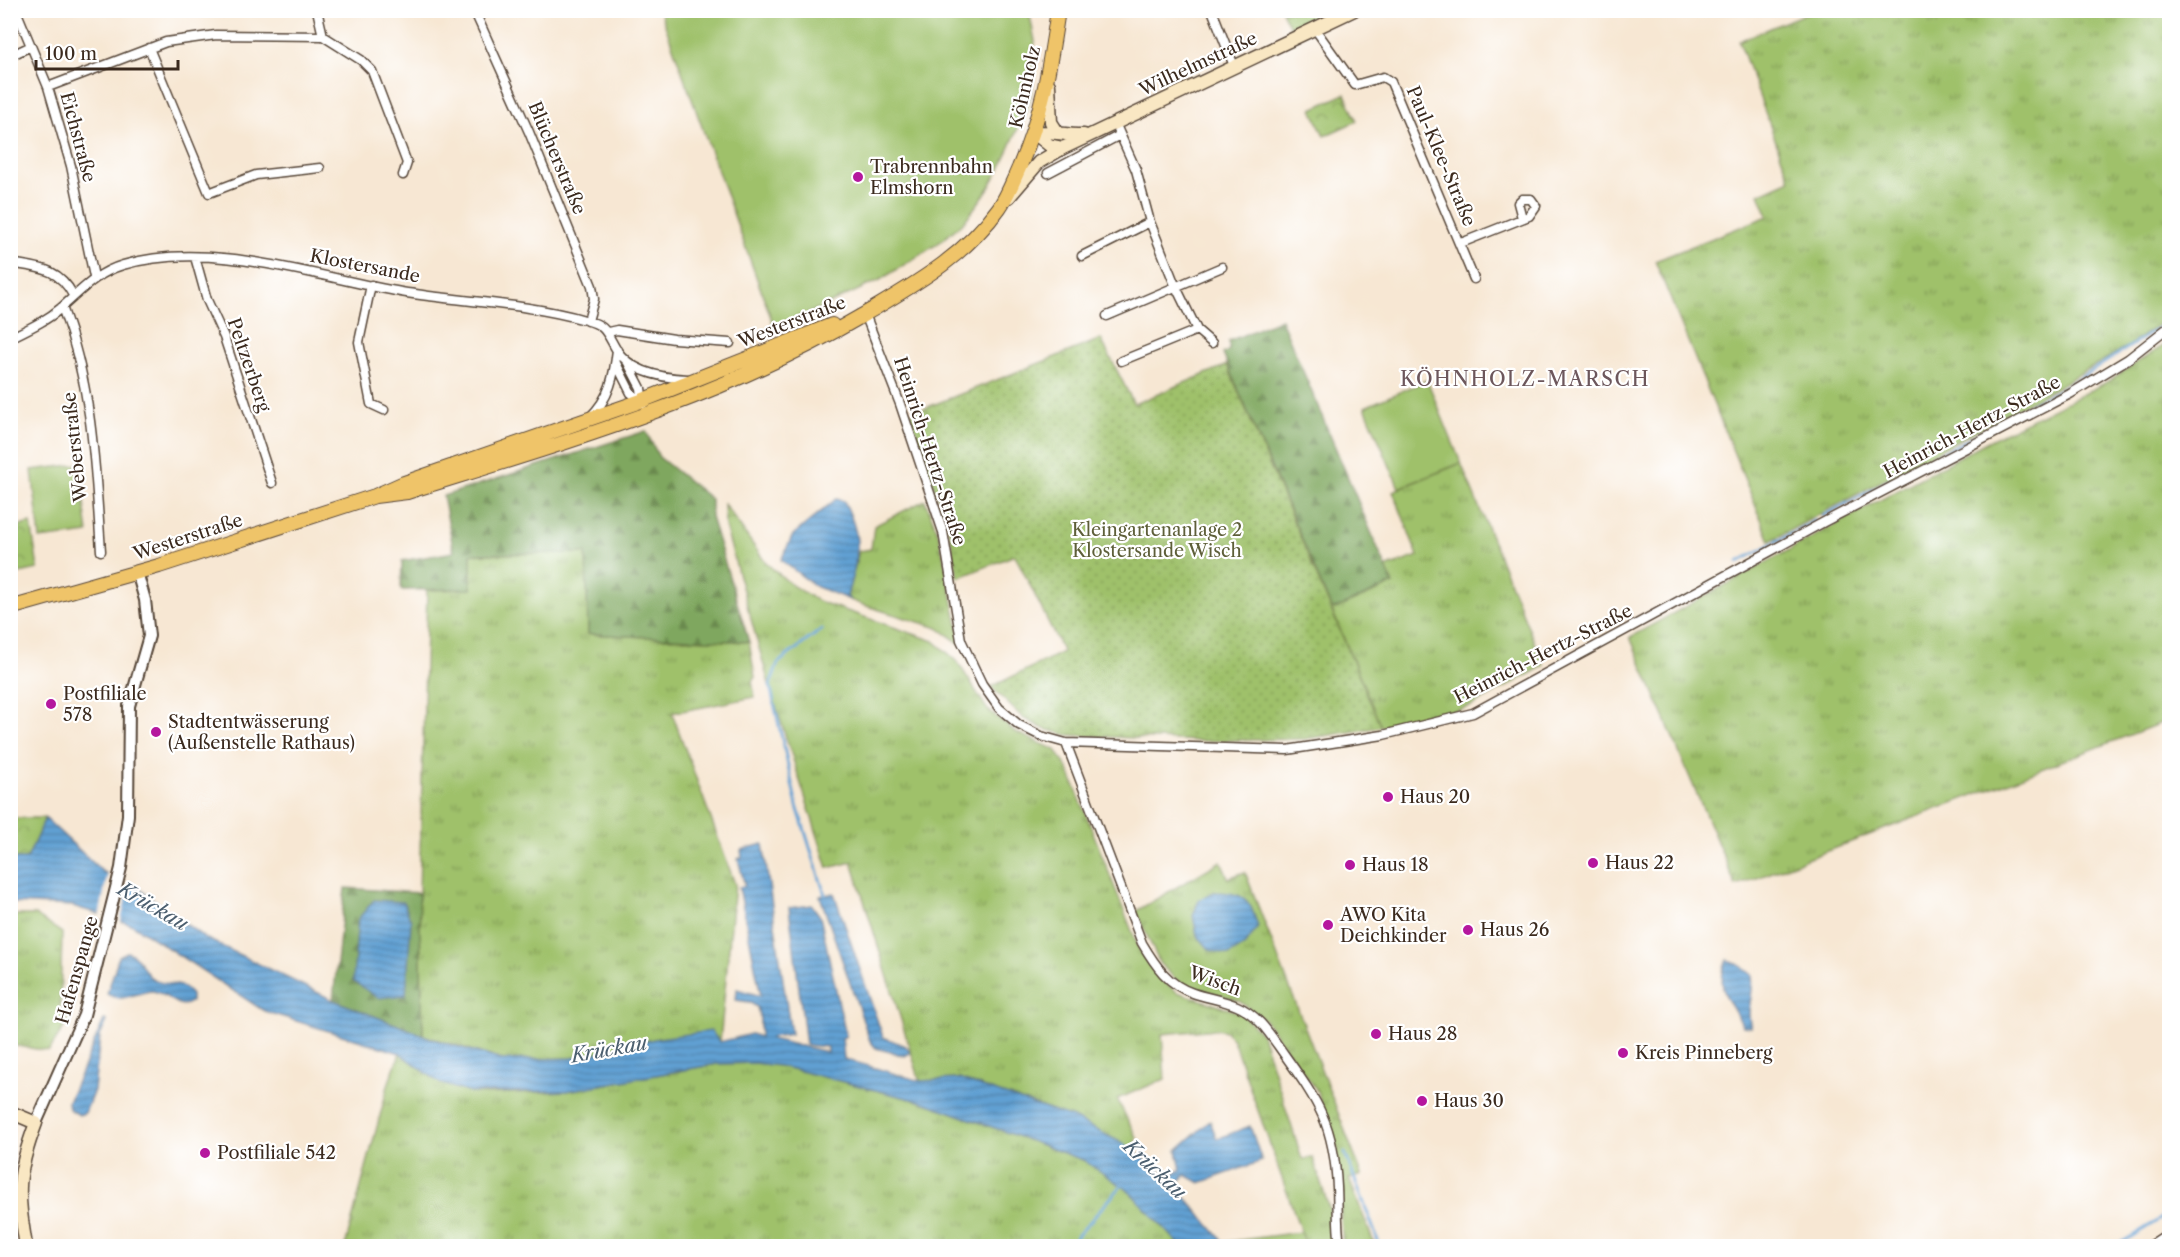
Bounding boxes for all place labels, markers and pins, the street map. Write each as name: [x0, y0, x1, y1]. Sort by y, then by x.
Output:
place label: Trabrennbahn Elmshorn: [870, 156, 993, 199]
marker: Trabrennbahn Elmshorn: [851, 170, 865, 184]
place label: Postfiliale 578: [63, 683, 147, 726]
marker: Postfiliale 578: [44, 697, 58, 711]
place label: Stadtentwässerung (Außenstelle Rathaus): [168, 711, 355, 754]
marker: Stadtentwässerung (Außenstelle Rathaus): [149, 725, 163, 739]
place label: Haus 20: [1400, 786, 1470, 808]
marker: Haus 20: [1381, 790, 1395, 804]
place label: Haus 22: [1605, 852, 1674, 874]
place label: Haus 18: [1362, 854, 1429, 876]
marker: Haus 22: [1586, 856, 1600, 870]
marker: Haus 18: [1343, 858, 1357, 872]
place label: AWO Kita Deichkinder: [1339, 904, 1447, 947]
marker: AWO Kita Deichkinder: [1321, 918, 1335, 932]
place label: Haus 26: [1480, 919, 1549, 941]
marker: Haus 26: [1461, 923, 1475, 937]
place label: Haus 28: [1388, 1023, 1458, 1045]
marker: Haus 28: [1369, 1027, 1383, 1041]
place label: Kreis Pinneberg: [1635, 1042, 1773, 1064]
marker: Kreis Pinneberg: [1616, 1046, 1630, 1060]
place label: Haus 30: [1434, 1090, 1504, 1112]
marker: Haus 30: [1415, 1094, 1429, 1108]
place label: Postfiliale 542: [217, 1142, 336, 1164]
marker: Postfiliale 542: [198, 1146, 212, 1160]

